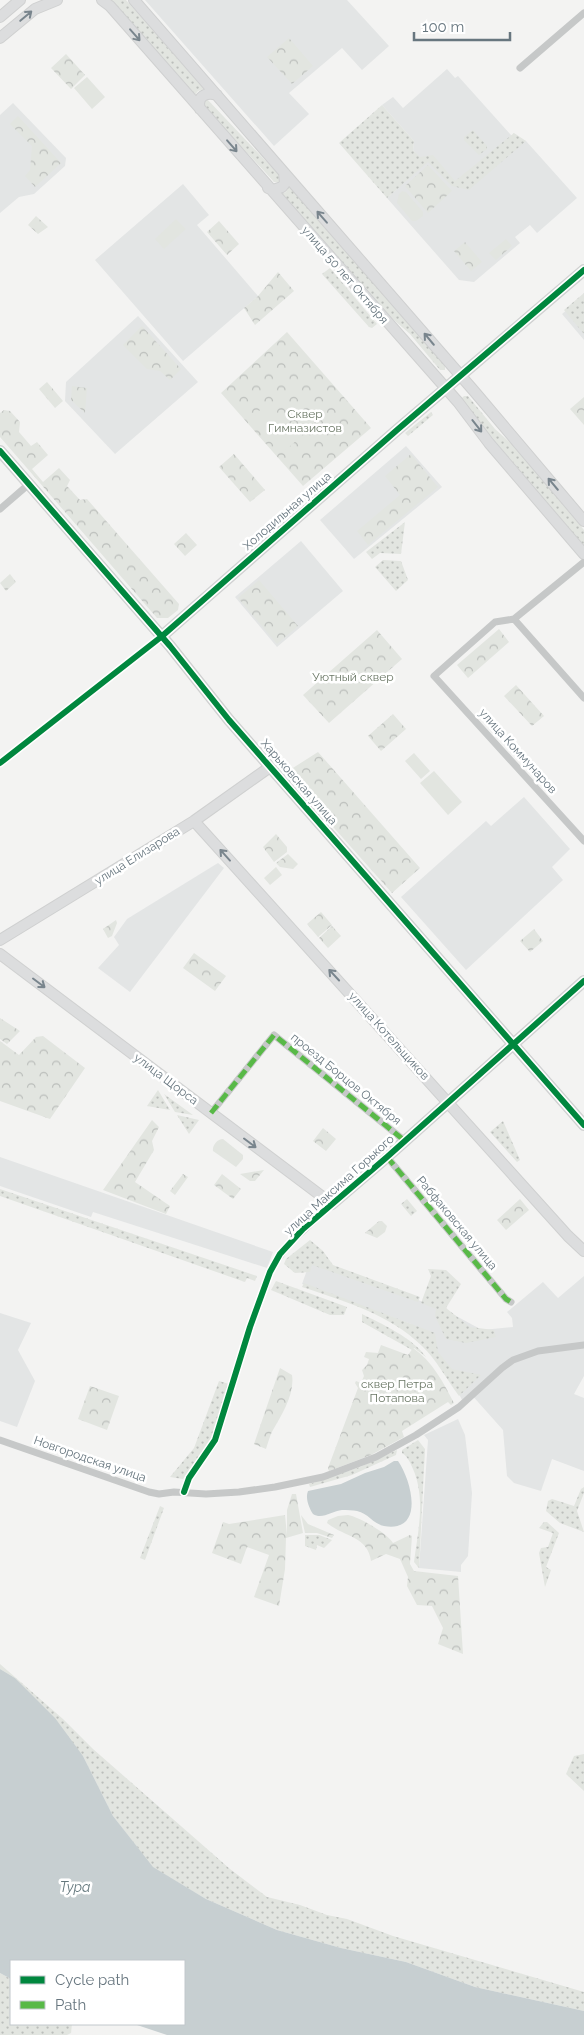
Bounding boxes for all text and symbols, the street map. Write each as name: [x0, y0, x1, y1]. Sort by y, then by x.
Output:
scale bar: [414, 10, 510, 42]
one-way arrow: [20, 11, 33, 22]
text: 100 m: [422, 18, 464, 36]
one-way arrow: [130, 29, 141, 42]
one-way arrow: [226, 139, 237, 152]
one-way arrow: [317, 210, 328, 223]
street label: улица 50 лет Октября: [299, 223, 391, 327]
one-way arrow: [424, 333, 435, 346]
park label: Сквер Гимназистов: [268, 407, 342, 435]
one-way arrow: [471, 419, 482, 432]
street label: Холодильная улица: [240, 469, 334, 553]
one-way arrow: [547, 477, 558, 490]
park label: Уютный сквер: [312, 670, 394, 684]
street label: улица Коммунаров: [476, 706, 560, 796]
street label: Харьковская улица: [258, 736, 340, 828]
street label: улица Елизарова: [92, 824, 182, 888]
one-way arrow: [219, 848, 230, 861]
one-way arrow: [328, 968, 340, 981]
one-way arrow: [32, 978, 46, 988]
street label: улица Котельщиков: [346, 989, 432, 1083]
street label: проезд Борцов Октября: [288, 1030, 404, 1128]
street label: улица Щорса: [131, 1050, 201, 1108]
street label: улица Максима Горького: [281, 1132, 397, 1238]
one-way arrow: [243, 1137, 256, 1148]
street label: Рабфаковская улица: [414, 1173, 500, 1273]
park label: сквер Петра Потапова: [361, 1377, 433, 1405]
street label: Новгородская улица: [32, 1433, 148, 1485]
water label: Тура: [60, 1879, 90, 1895]
legend: [10, 1960, 185, 2025]
text: Cycle path: [55, 1971, 129, 1989]
text: Path: [55, 1996, 86, 2014]

